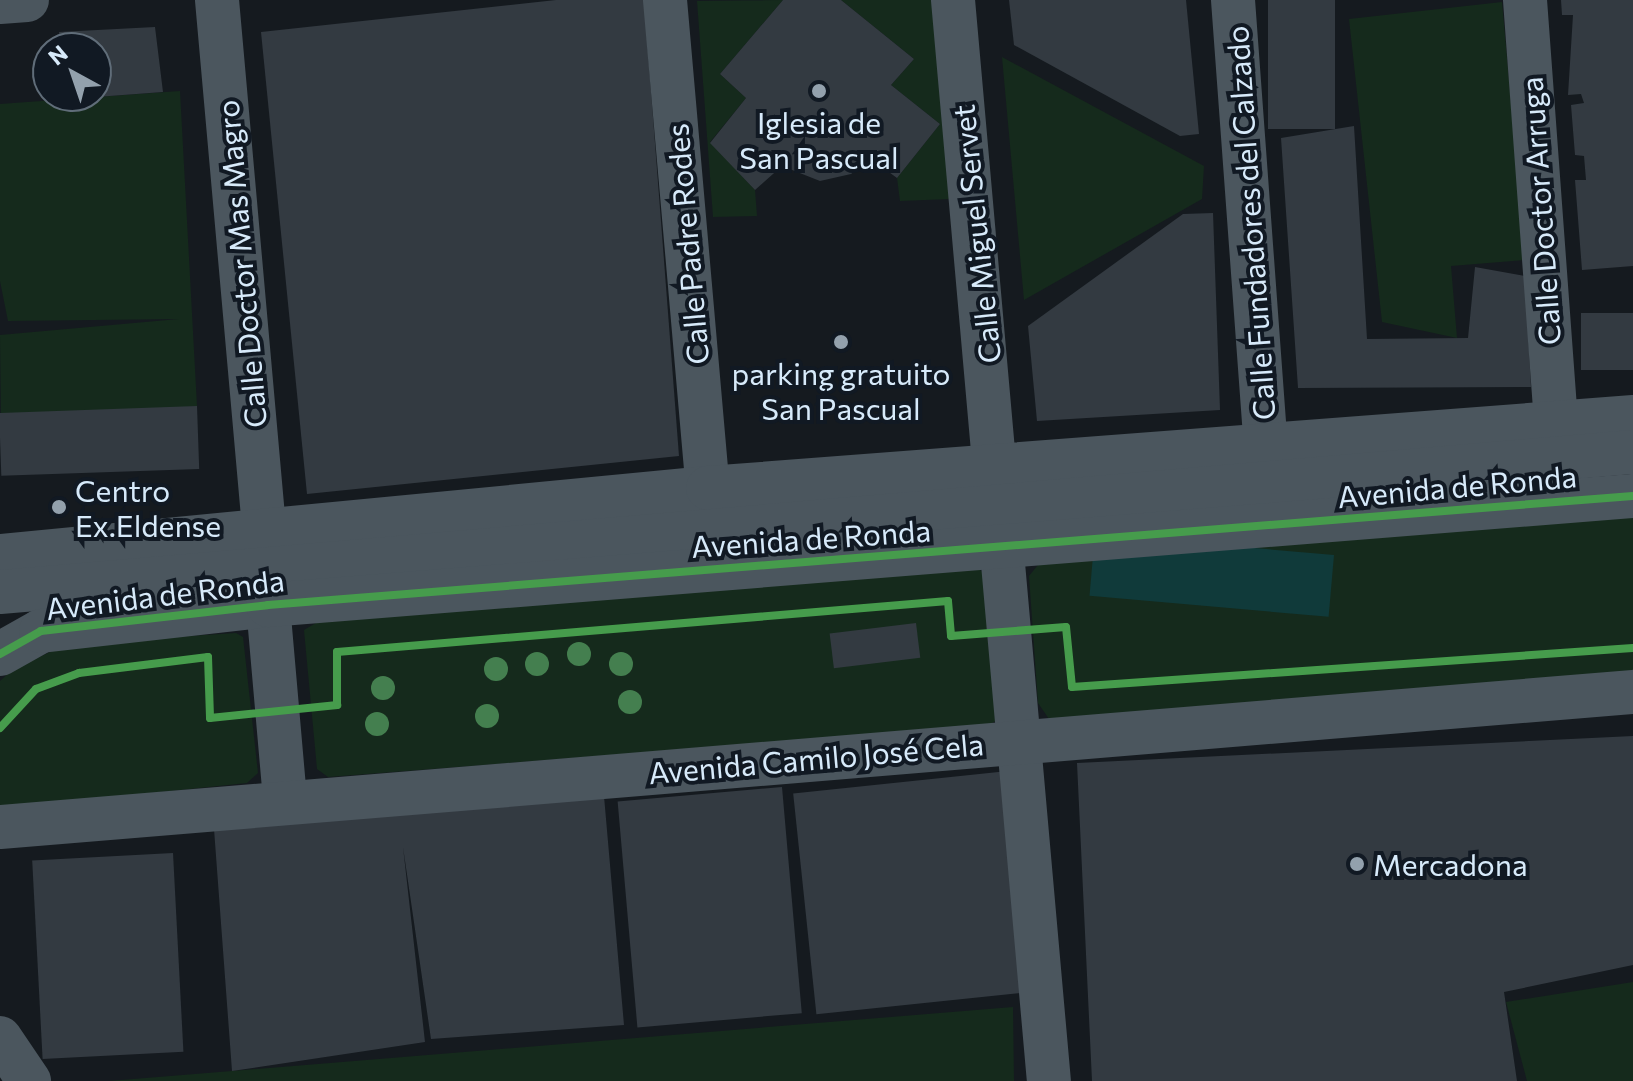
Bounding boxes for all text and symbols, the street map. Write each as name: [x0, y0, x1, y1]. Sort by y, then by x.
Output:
street label: Calle Fundadores del Calzado: [1218, 25, 1282, 421]
north arrow: [32, 32, 112, 112]
text: N: [43, 39, 73, 70]
street label: Calle Doctor Arruga: [1513, 76, 1567, 346]
marker: Iglesia de San Pascual: [810, 82, 828, 100]
street label: Calle Doctor Mas Magro: [209, 99, 273, 429]
street label: Calle Miguel Servet: [945, 103, 1007, 365]
place label: Iglesia de San Pascual: [739, 104, 899, 174]
street label: Calle Padre Rodes: [659, 122, 715, 366]
marker: parking gratuito San Pascual: [832, 333, 850, 351]
place label: parking gratuito San Pascual: [732, 355, 950, 426]
street label: Avenida de Ronda: [1336, 458, 1578, 514]
place label: Centro Ex.Eldense: [75, 472, 221, 542]
marker: Centro Ex.Eldense: [50, 498, 68, 516]
street label: Avenida de Ronda: [690, 512, 932, 564]
street label: Avenida de Ronda: [44, 562, 286, 626]
street label: Avenida Camilo José Cela: [647, 725, 985, 791]
place label: Mercadona: [1373, 846, 1528, 882]
marker: Mercadona: [1348, 855, 1366, 873]

